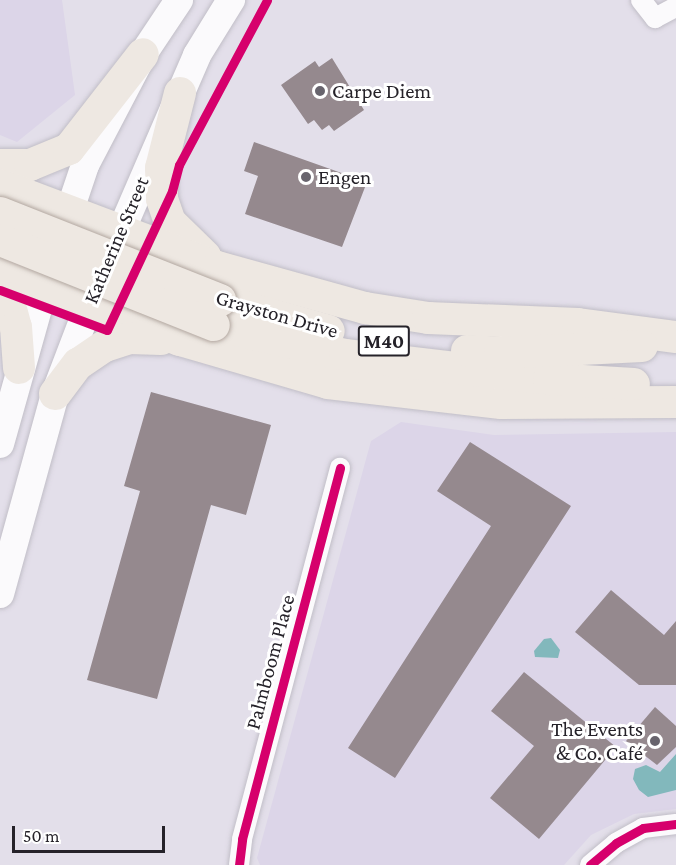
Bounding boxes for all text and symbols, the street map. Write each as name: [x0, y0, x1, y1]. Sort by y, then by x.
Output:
place label: Carpe Diem: [332, 78, 431, 104]
marker: Carpe Diem: [313, 84, 327, 98]
place label: Engen: [318, 164, 371, 190]
marker: Engen: [299, 170, 313, 184]
street label: Katherine Street: [78, 173, 154, 307]
street label: Grayston Drive: [213, 285, 341, 343]
road number: M40: [357, 324, 411, 358]
street label: Palmboom Place: [240, 592, 300, 732]
place label: The Events & Co. Café: [551, 716, 643, 766]
marker: The Events & Co. Café: [648, 734, 662, 748]
scale bar: [15, 814, 168, 852]
text: 50 m: [23, 826, 60, 846]

